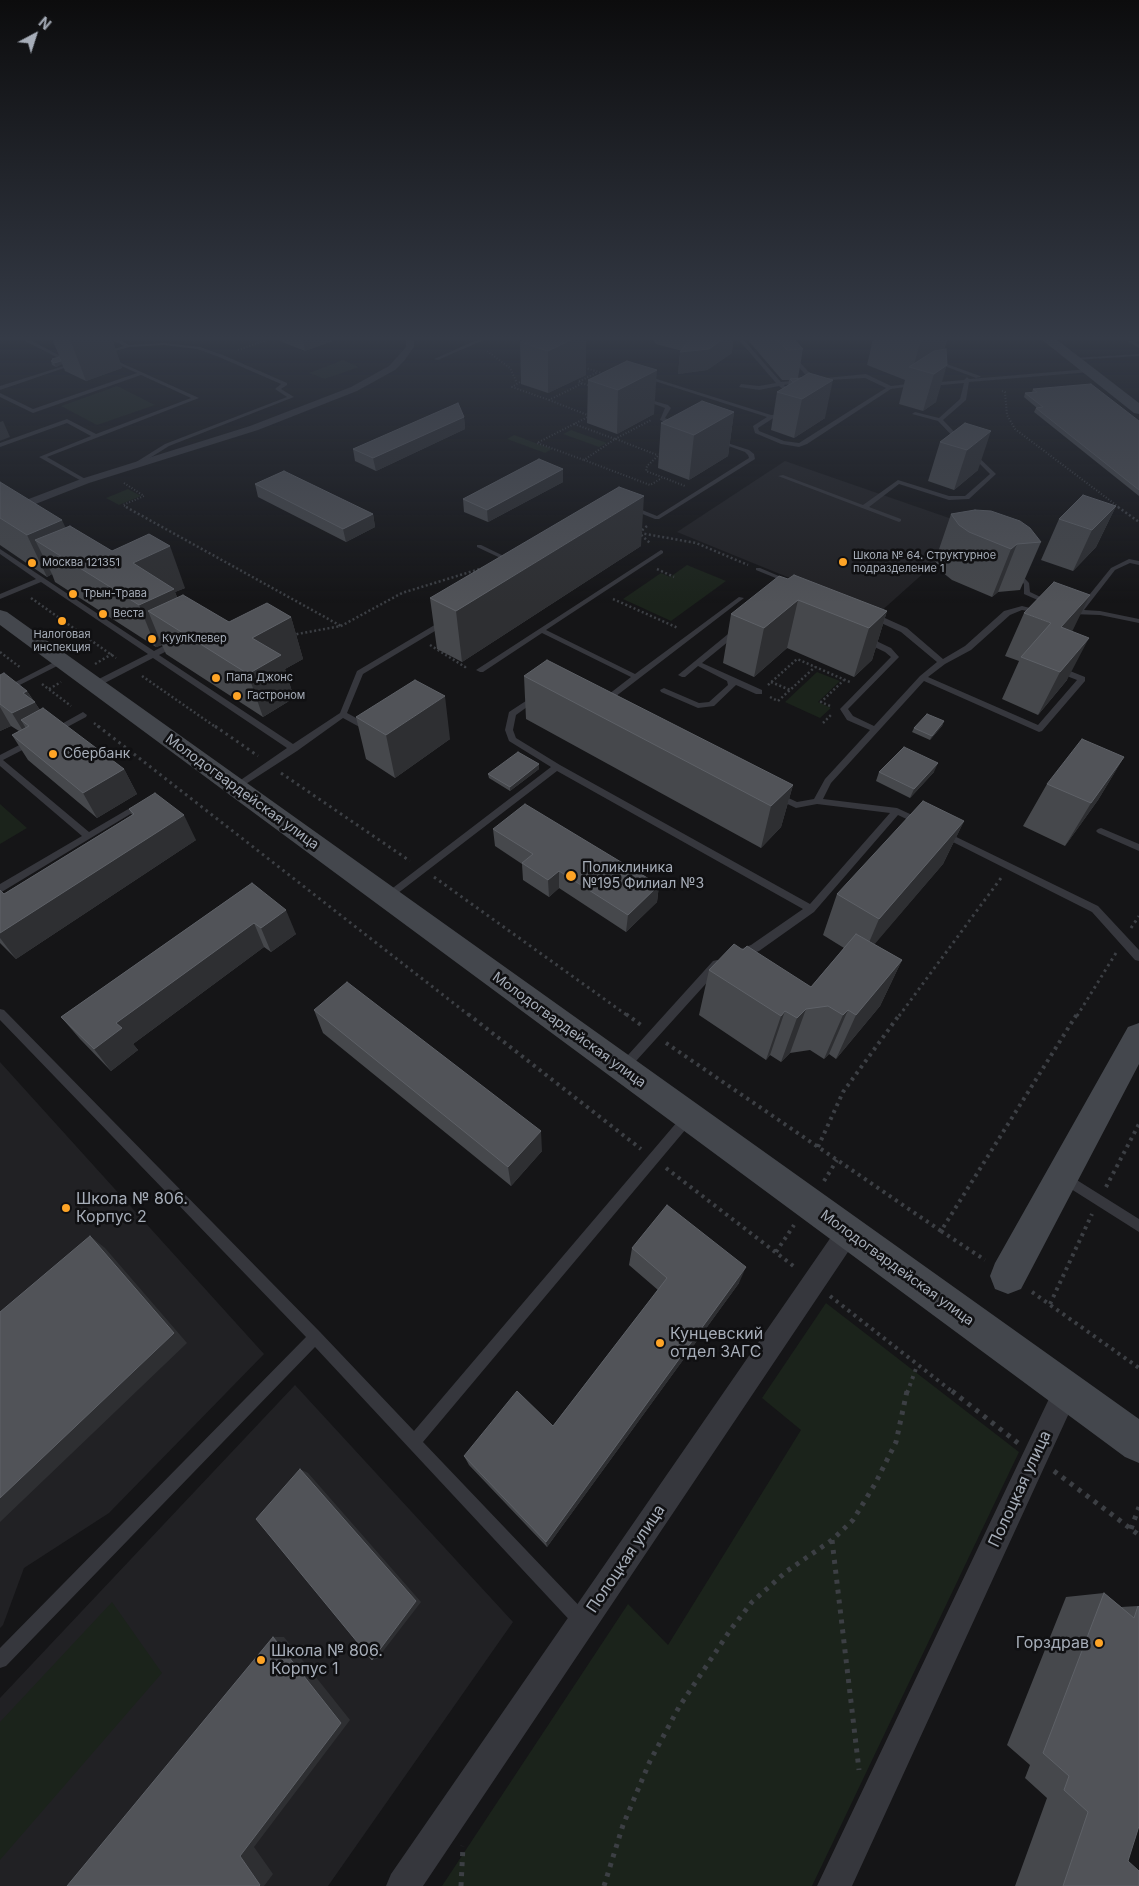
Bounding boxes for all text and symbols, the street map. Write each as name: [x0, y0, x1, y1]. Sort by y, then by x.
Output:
north arrow: [10, 10, 60, 60]
text: N: [35, 13, 55, 33]
place label: Школа № 64. Структурное подразделение 1: [853, 549, 996, 575]
place label: Москва 121351: [42, 556, 120, 570]
marker: Школа № 64. Структурное подразделение 1: [837, 556, 849, 568]
marker: Москва 121351: [26, 557, 38, 569]
place label: Трын-Трава: [83, 587, 147, 601]
marker: Трын-Трава: [67, 588, 79, 600]
place label: Веста: [113, 607, 144, 621]
marker: Веста: [97, 608, 109, 620]
marker: Налоговая инспекция: [56, 615, 68, 627]
place label: Налоговая инспекция: [33, 628, 91, 654]
place label: КуулКлевер: [162, 632, 227, 646]
marker: КуулКлевер: [146, 633, 158, 645]
place label: Папа Джонс: [226, 671, 293, 685]
marker: Папа Джонс: [210, 672, 222, 684]
place label: Гастроном: [247, 689, 305, 703]
marker: Гастроном: [231, 690, 243, 702]
street label: Молодогвардейская улица: [162, 731, 322, 853]
place label: Сбербанк: [63, 746, 130, 762]
marker: Сбербанк: [47, 748, 59, 760]
place label: Поликлиника №195 Филиал №3: [582, 860, 704, 892]
marker: Поликлиника №195 Филиал №3: [564, 869, 578, 883]
street label: Молодогвардейская улица: [489, 969, 649, 1091]
place label: Школа № 806. Корпус 2: [76, 1189, 188, 1227]
marker: Школа № 806. Корпус 2: [60, 1202, 72, 1214]
street label: Молодогвардейская улица: [817, 1207, 977, 1329]
place label: Кунцевский отдел ЗАГС: [670, 1324, 763, 1362]
marker: Кунцевский отдел ЗАГС: [654, 1337, 666, 1349]
street label: Полоцкая улица: [985, 1428, 1055, 1550]
street label: Полоцкая улица: [583, 1501, 669, 1617]
place label: Горздрав: [1016, 1633, 1089, 1653]
marker: Горздрав: [1093, 1637, 1105, 1649]
place label: Школа № 806. Корпус 1: [271, 1641, 383, 1679]
marker: Школа № 806. Корпус 1: [255, 1654, 267, 1666]

